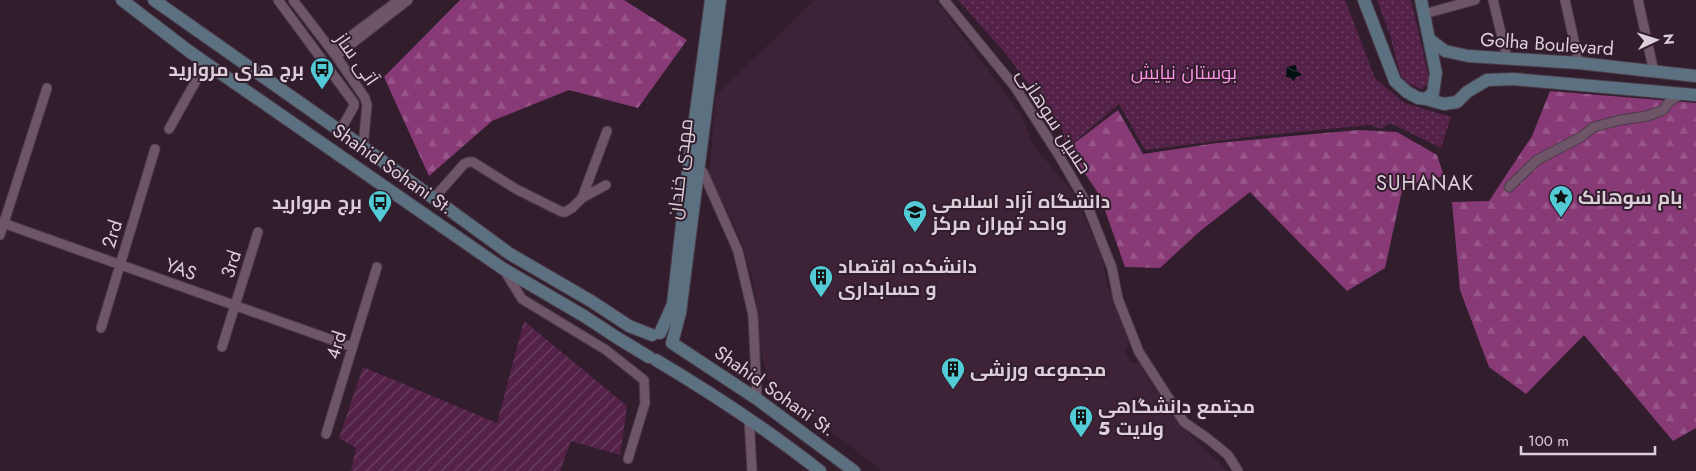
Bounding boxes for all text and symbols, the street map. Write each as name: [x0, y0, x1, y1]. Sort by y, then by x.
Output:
north arrow: [1631, 15, 1681, 65]
street label: آتی ساز: [328, 26, 385, 91]
street label: Golha Boulevard: [1479, 26, 1615, 62]
text: N: [1659, 33, 1679, 45]
place label: برج های مروارید: [168, 56, 304, 83]
bus stop icon: برج های مروارید: [309, 56, 335, 90]
park label: بوستان نیایش: [1131, 59, 1237, 86]
street label: حسین سوهانی: [1010, 63, 1098, 179]
street label: Shahid Sohani St.: [327, 117, 459, 221]
street label: مهدی خندان: [660, 117, 700, 221]
district label: SUHANAK: [1376, 169, 1474, 198]
place icon: بام سوهانک: [1548, 184, 1574, 218]
place label: بام سوهانک: [1578, 184, 1682, 211]
place label: دانشگاه آزاد اسلامی واحد تهران مرکز: [931, 188, 1110, 237]
place label: برج مروارید: [272, 189, 362, 216]
bus stop icon: برج مروارید: [367, 189, 393, 223]
school or university icon: دانشگاه آزاد اسلامی واحد تهران مرکز: [902, 199, 928, 233]
street label: 2rd: [95, 217, 129, 251]
street label: 3rd: [214, 247, 248, 281]
street label: YAS: [162, 251, 200, 287]
place label: دانشکده اقتصاد و حسابداری: [838, 253, 977, 302]
building icon: دانشکده اقتصاد و حسابداری: [808, 264, 834, 298]
street label: 4rd: [319, 327, 353, 363]
street label: Shahid Sohani St.: [709, 339, 841, 443]
building icon: مجموعه ورزشی: [940, 356, 966, 390]
place label: مجموعه ورزشی: [970, 356, 1106, 383]
place label: مجتمع دانشگاهی ولایت 5: [1098, 393, 1255, 442]
building icon: مجتمع دانشگاهی ولایت 5: [1068, 404, 1094, 438]
scale bar: [1521, 424, 1655, 456]
text: 100 m: [1528, 430, 1569, 452]

